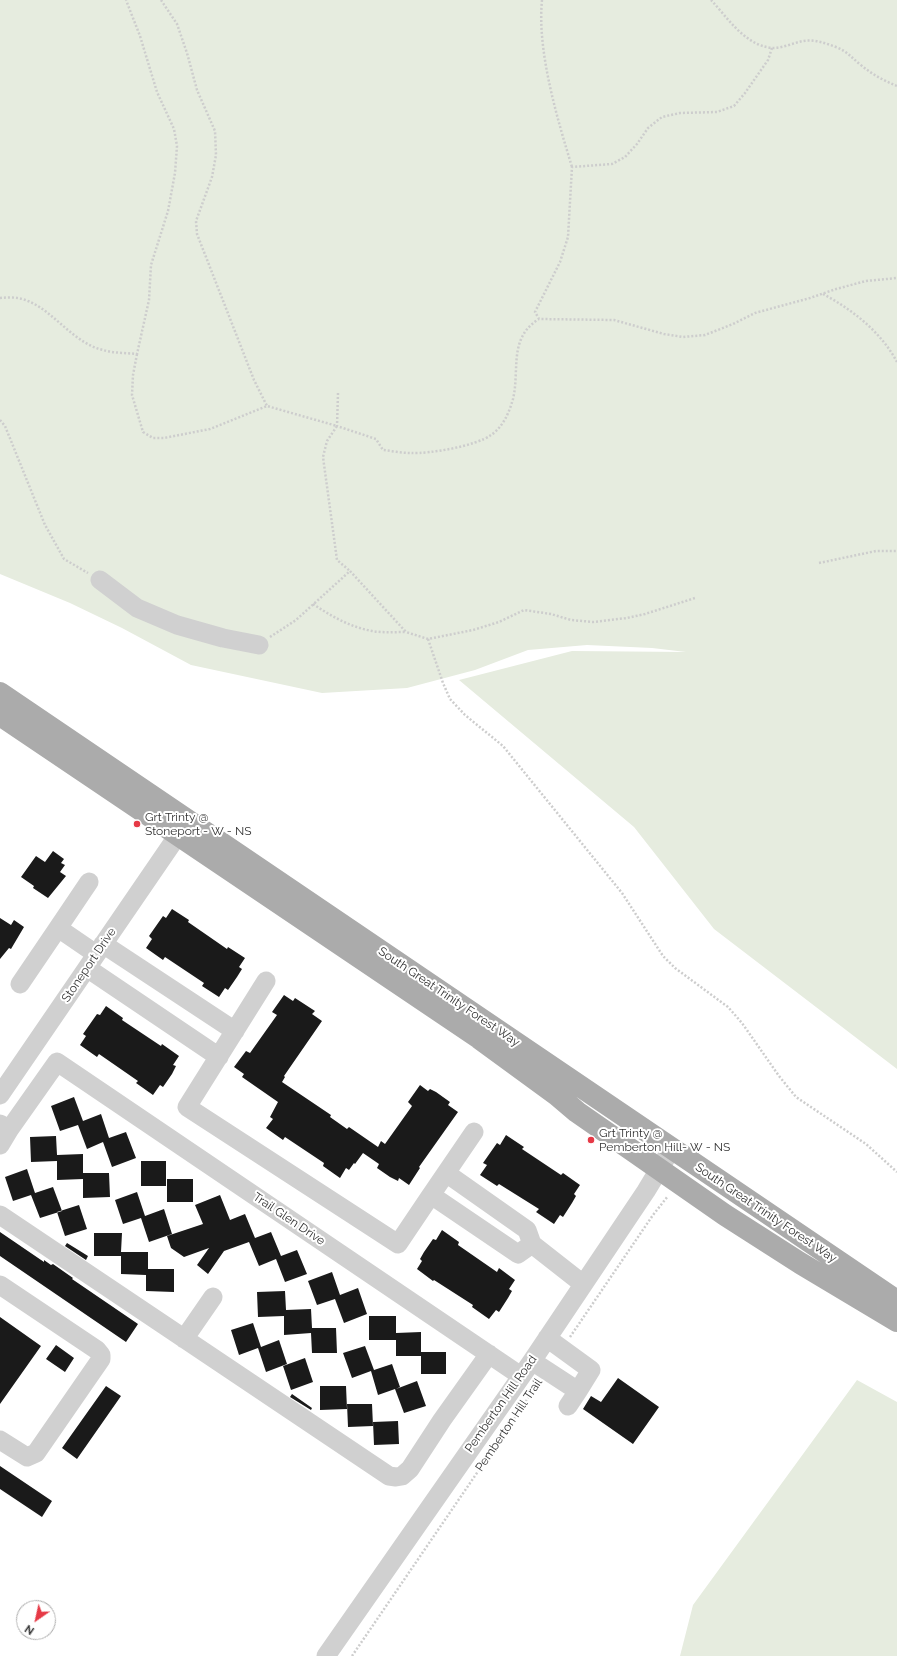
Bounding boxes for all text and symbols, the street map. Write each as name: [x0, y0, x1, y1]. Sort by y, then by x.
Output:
place label: Grt Trinty @ Stoneport - W - NS: [145, 810, 252, 838]
marker: Grt Trinty @ Stoneport - W - NS: [132, 819, 142, 829]
street label: Stoneport Drive: [59, 925, 119, 1005]
street label: South Great Trinity Forest Way: [375, 944, 523, 1050]
place label: Grt Trinty @ Pemberton Hill- W - NS: [599, 1126, 730, 1154]
marker: Grt Trinty @ Pemberton Hill- W - NS: [586, 1135, 596, 1145]
street label: South Great Trinity Forest Way: [692, 1160, 840, 1266]
street label: Trail Glen Drive: [250, 1190, 328, 1248]
street label: Pemberton Hill Road: [462, 1353, 540, 1455]
street label: Pemberton Hill Trail: [473, 1376, 545, 1474]
north arrow: [16, 1600, 56, 1640]
text: N: [22, 1622, 37, 1637]

